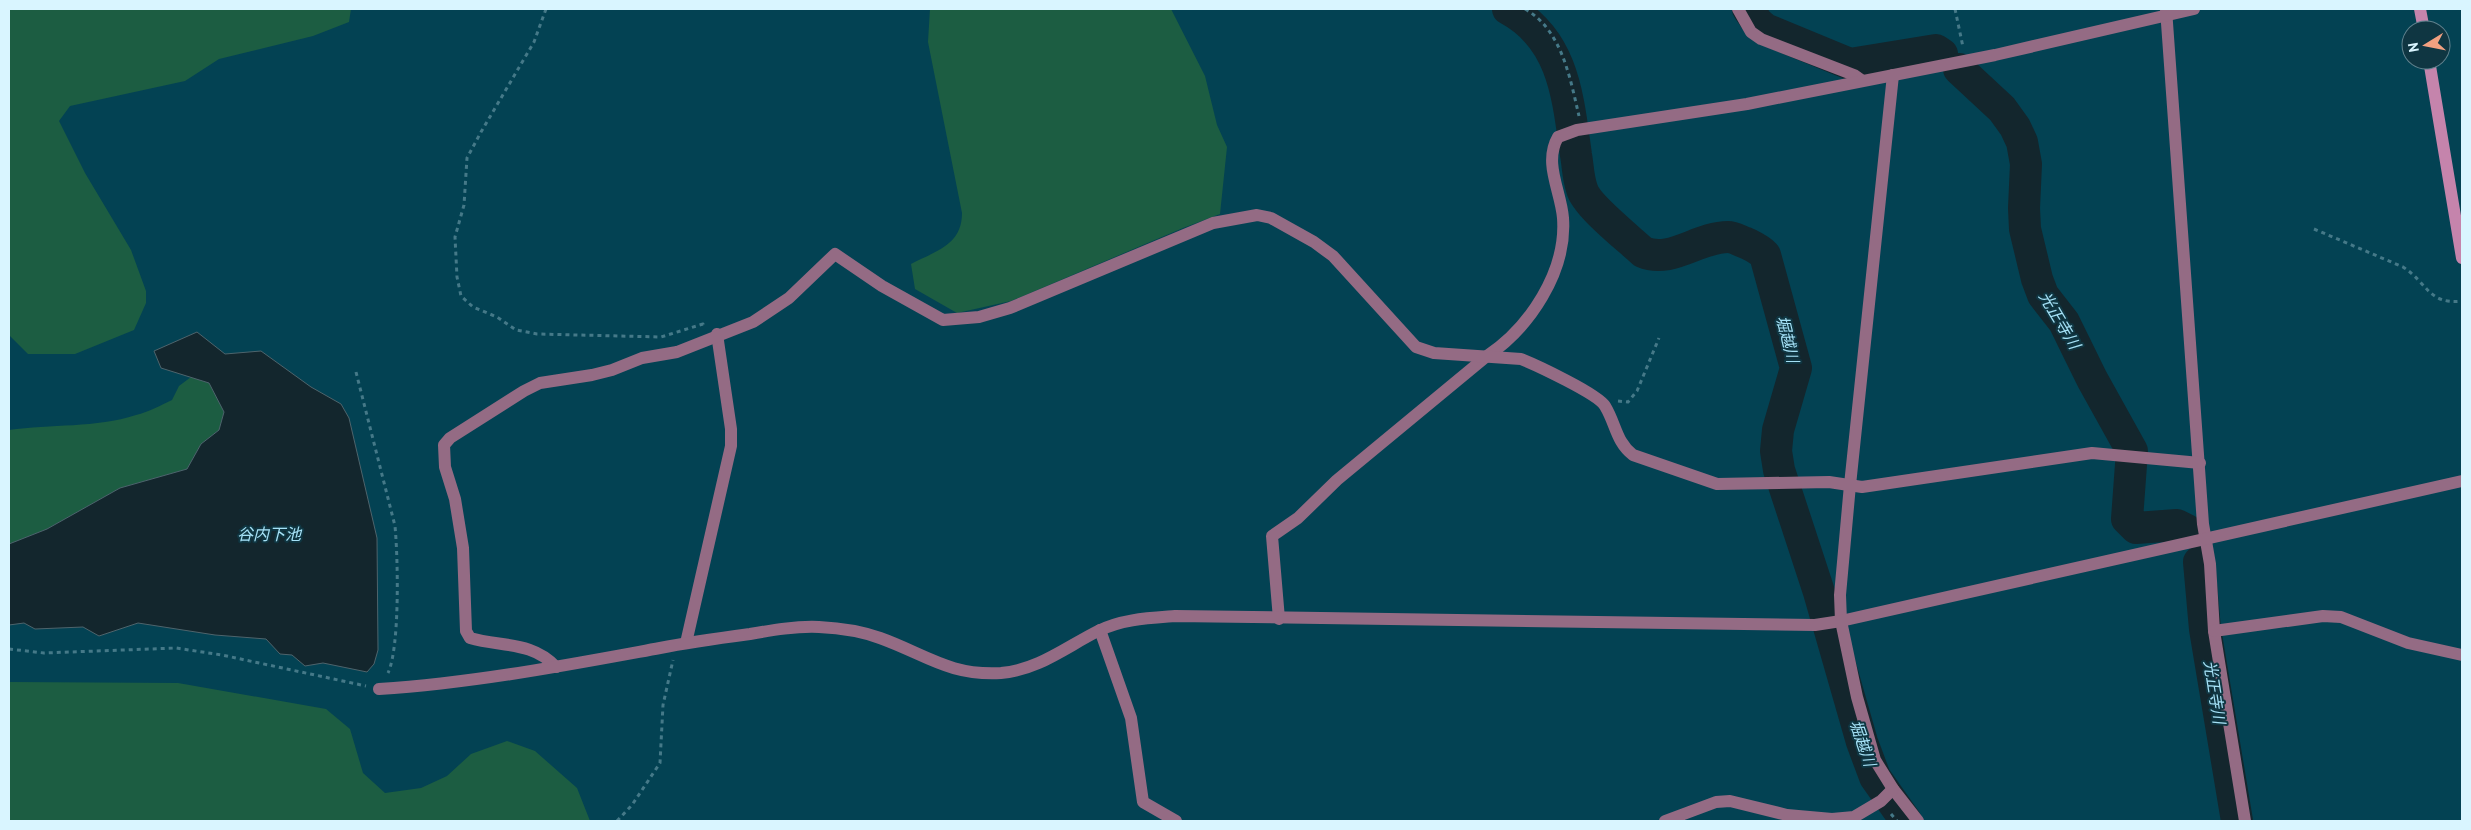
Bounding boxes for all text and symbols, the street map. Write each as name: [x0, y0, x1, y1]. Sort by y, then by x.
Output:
north arrow: [2401, 20, 2451, 70]
text: N: [2404, 41, 2423, 53]
water label: 光正寺川: [2035, 287, 2086, 354]
water label: 堀越川: [1772, 313, 1804, 367]
water label: 谷内下池: [237, 524, 303, 544]
water label: 光正寺川: [2200, 659, 2230, 727]
water label: 堀越川: [1846, 717, 1881, 771]

